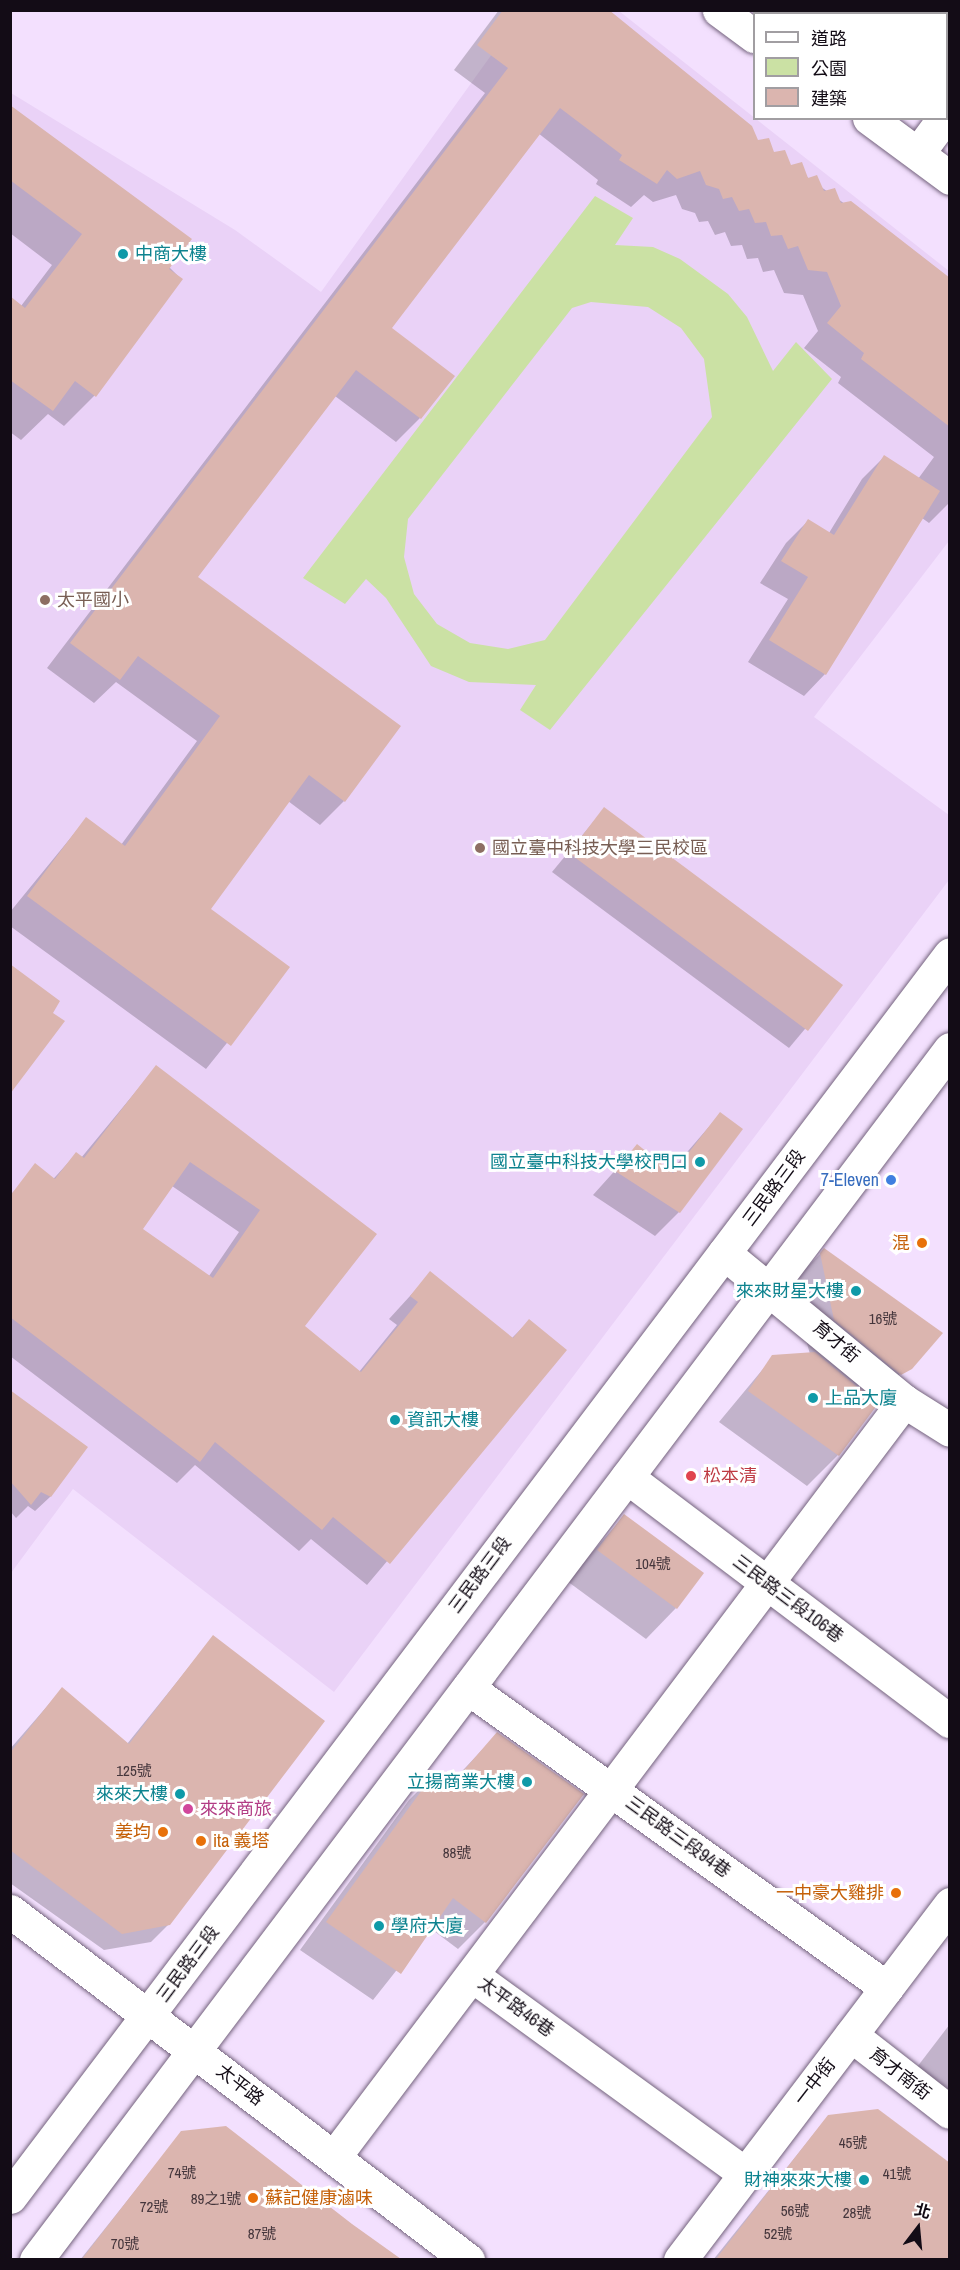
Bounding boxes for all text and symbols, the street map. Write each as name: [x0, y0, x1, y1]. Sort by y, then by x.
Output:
legend: [753, 12, 948, 120]
text: 道路: [811, 26, 847, 51]
text: 公園: [811, 56, 847, 81]
text: 建築: [811, 86, 847, 111]
place label: 中商大樓: [135, 243, 207, 265]
marker: 中商大樓: [116, 247, 130, 261]
place label: 太平國小: [57, 589, 129, 611]
marker: 太平國小: [38, 593, 52, 607]
place label: 國立臺中科技大學三民校區: [492, 837, 708, 859]
marker: 國立臺中科技大學三民校區: [473, 841, 487, 855]
street label: 三民路三段: [738, 1146, 810, 1230]
place label: 國立臺中科技大學校門口: [490, 1151, 688, 1173]
marker: 國立臺中科技大學校門口: [693, 1155, 707, 1169]
place label: 7-Eleven: [821, 1169, 879, 1191]
marker: 7-Eleven: [884, 1173, 898, 1187]
place label: 混: [892, 1232, 910, 1254]
marker: 混: [915, 1236, 929, 1250]
place label: 來來財星大樓: [736, 1280, 844, 1302]
marker: 來來財星大樓: [849, 1284, 863, 1298]
house number: 16號: [869, 1310, 897, 1328]
street label: 育才街: [808, 1316, 864, 1368]
place label: 上品大廈: [825, 1387, 897, 1409]
marker: 上品大廈: [806, 1391, 820, 1405]
place label: 資訊大樓: [407, 1409, 479, 1431]
marker: 資訊大樓: [388, 1413, 402, 1427]
place label: 松本清: [703, 1465, 757, 1487]
marker: 松本清: [684, 1469, 698, 1483]
street label: 三民路三段: [444, 1533, 516, 1617]
street label: 三民路三段106巷: [729, 1550, 847, 1648]
house number: 104號: [635, 1555, 671, 1573]
house number: 125號: [116, 1762, 152, 1780]
place label: 立揚商業大樓: [407, 1771, 515, 1793]
marker: 立揚商業大樓: [520, 1775, 534, 1789]
place label: 來來大樓: [96, 1783, 168, 1805]
marker: 來來大樓: [173, 1787, 187, 1801]
street label: 三民路三段94巷: [621, 1792, 735, 1882]
place label: 來來商旅: [200, 1798, 272, 1820]
marker: 來來商旅: [181, 1802, 195, 1816]
place label: 姜均: [115, 1821, 151, 1843]
marker: 姜均: [156, 1825, 170, 1839]
place label: ita 義塔: [213, 1830, 270, 1852]
marker: ita 義塔: [194, 1834, 208, 1848]
house number: 88號: [443, 1844, 471, 1862]
place label: 一中豪大雞排: [776, 1882, 884, 1904]
marker: 一中豪大雞排: [889, 1886, 903, 1900]
place label: 學府大廈: [391, 1915, 463, 1937]
marker: 學府大廈: [372, 1919, 386, 1933]
street label: 三民路三段: [152, 1922, 224, 2006]
street label: 太平路46巷: [474, 1972, 558, 2042]
street label: 育才南街: [865, 2043, 935, 2105]
street label: 一中街: [790, 2054, 840, 2110]
street label: 太平路: [212, 2060, 268, 2110]
house number: 45號: [839, 2134, 867, 2152]
house number: 74號: [168, 2164, 196, 2182]
house number: 41號: [883, 2165, 911, 2183]
place label: 財神來來大樓: [744, 2169, 852, 2191]
marker: 財神來來大樓: [857, 2173, 871, 2187]
place label: 蘇記健康滷味: [265, 2187, 373, 2209]
house number: 89之1號: [191, 2190, 241, 2208]
marker: 蘇記健康滷味: [246, 2191, 260, 2205]
house number: 72號: [140, 2198, 168, 2216]
north arrow: [888, 2198, 948, 2258]
text: 北: [912, 2198, 934, 2223]
house number: 56號: [781, 2202, 809, 2220]
house number: 28號: [843, 2204, 871, 2222]
house number: 87號: [248, 2225, 276, 2243]
house number: 52號: [764, 2225, 792, 2243]
house number: 70號: [111, 2235, 139, 2253]

